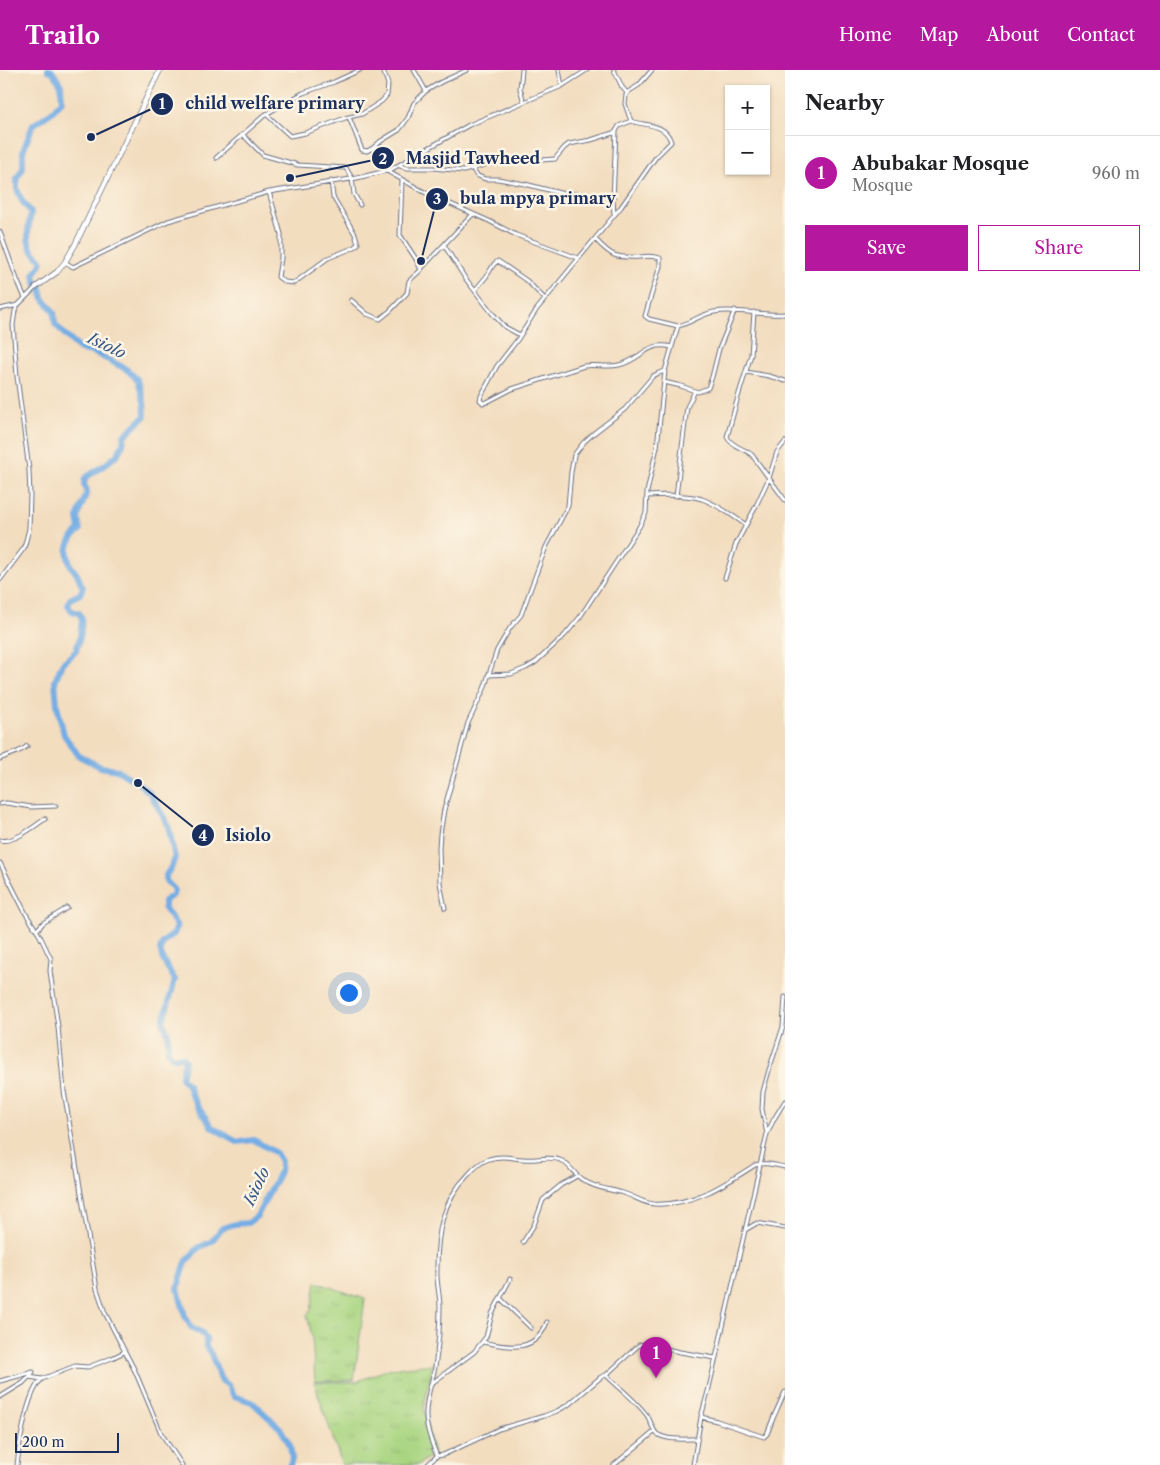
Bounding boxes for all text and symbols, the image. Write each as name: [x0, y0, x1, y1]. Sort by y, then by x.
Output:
text: Trailo: [25, 21, 100, 50]
text: Home: [839, 24, 892, 46]
text: Map: [920, 24, 958, 46]
text: About: [986, 24, 1039, 46]
text: Contact: [1067, 24, 1135, 46]
map controls: [725, 85, 770, 175]
button: +: [725, 85, 770, 130]
callout: child welfare primary: [150, 88, 375, 119]
text: Nearby: [805, 90, 884, 115]
text: child welfare primary: [185, 93, 366, 113]
text: 1: [159, 94, 166, 113]
button: −: [725, 130, 770, 175]
callout: Masjid Tawheed: [370, 143, 550, 174]
text: Masjid Tawheed: [406, 148, 541, 168]
text: 2: [379, 149, 388, 168]
text: Abubakar Mosque: [852, 152, 1029, 175]
text: 1: [817, 163, 825, 183]
text: 960 m: [1092, 163, 1140, 183]
text: Mosque: [852, 175, 913, 195]
callout: bula mpya primary: [425, 183, 626, 214]
text: bula mpya primary: [459, 188, 617, 208]
text: 3: [433, 189, 441, 208]
button: Save: [805, 225, 968, 271]
button: Share: [978, 225, 1140, 271]
water label: Isiolo: [83, 327, 130, 363]
callout: Isiolo: [190, 820, 281, 851]
text: Isiolo: [225, 825, 271, 845]
text: 4: [199, 826, 208, 845]
your location: [336, 980, 362, 1006]
water label: Isiolo: [238, 1163, 274, 1210]
pin: 1: [640, 1337, 672, 1378]
scale bar: [15, 1430, 119, 1453]
text: 200 m: [22, 1433, 65, 1451]

